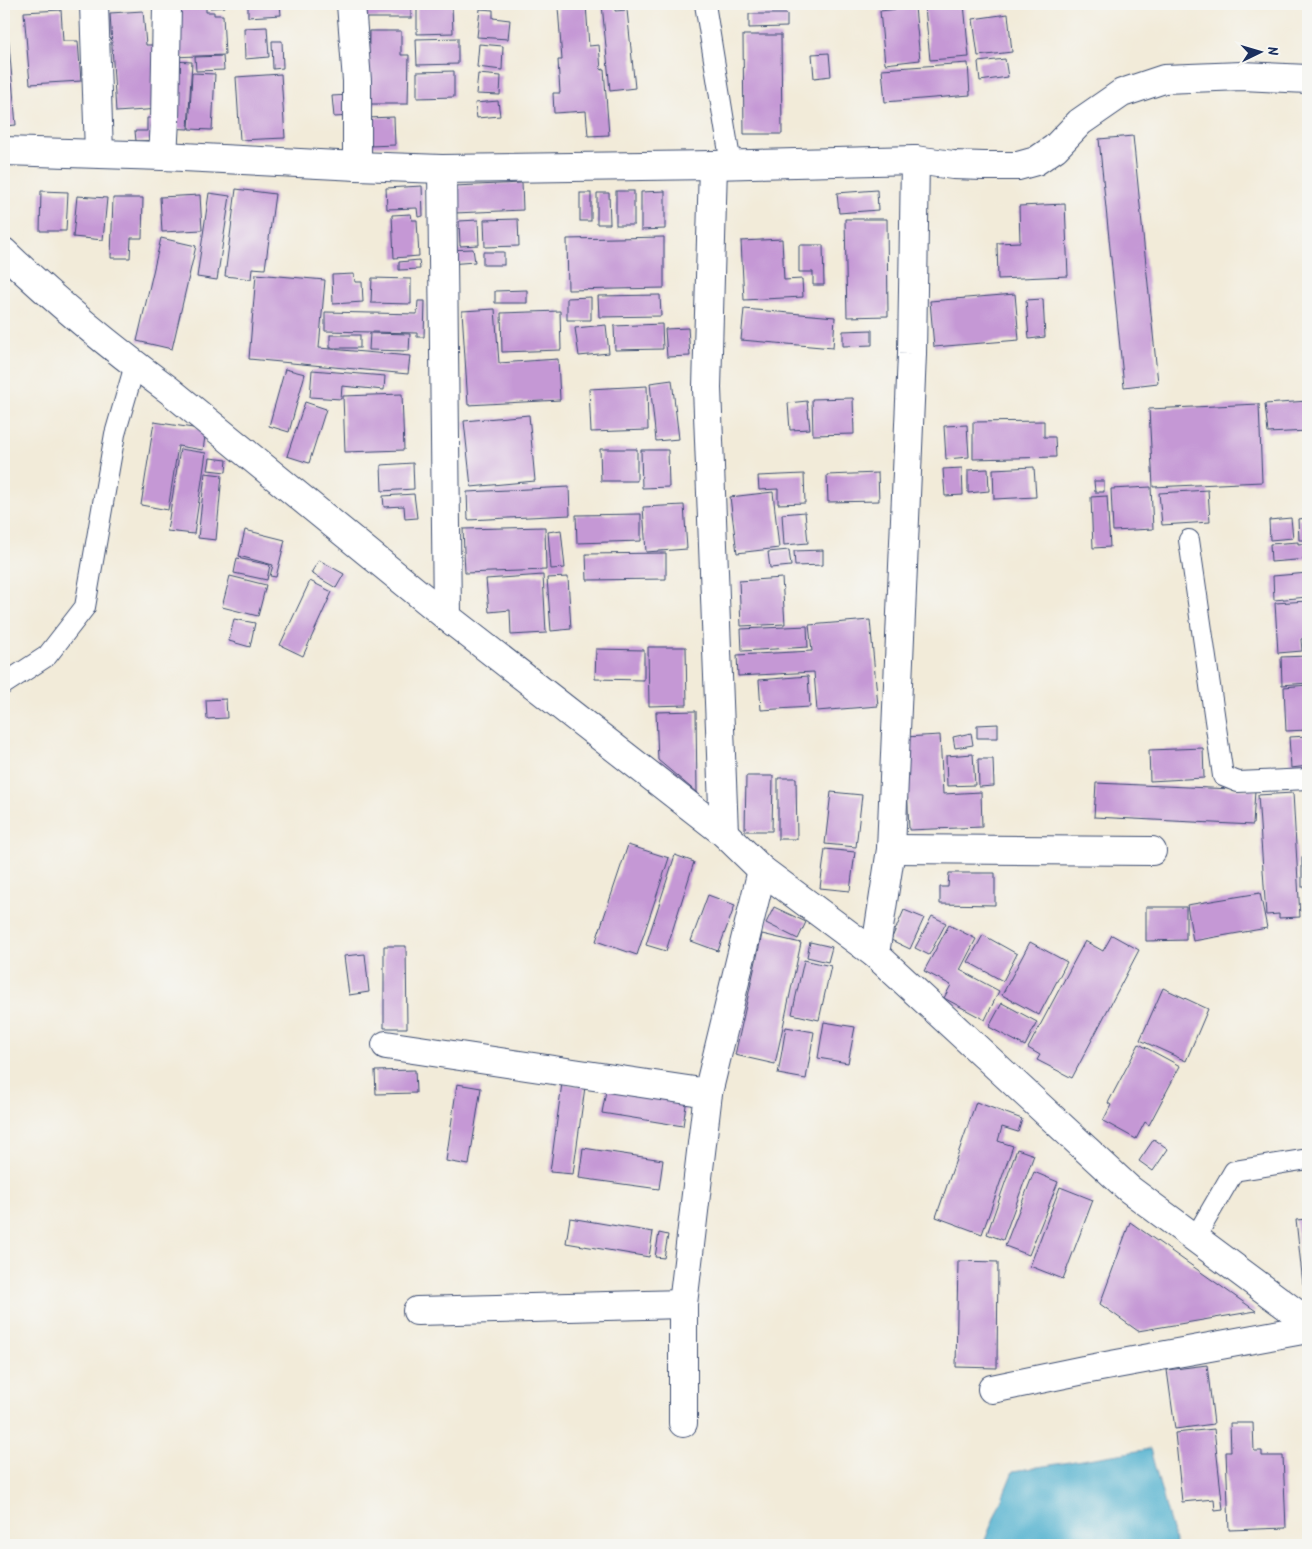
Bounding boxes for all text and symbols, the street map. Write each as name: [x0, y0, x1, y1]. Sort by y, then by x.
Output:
north arrow: [1234, 28, 1284, 78]
text: N: [1261, 46, 1283, 56]

